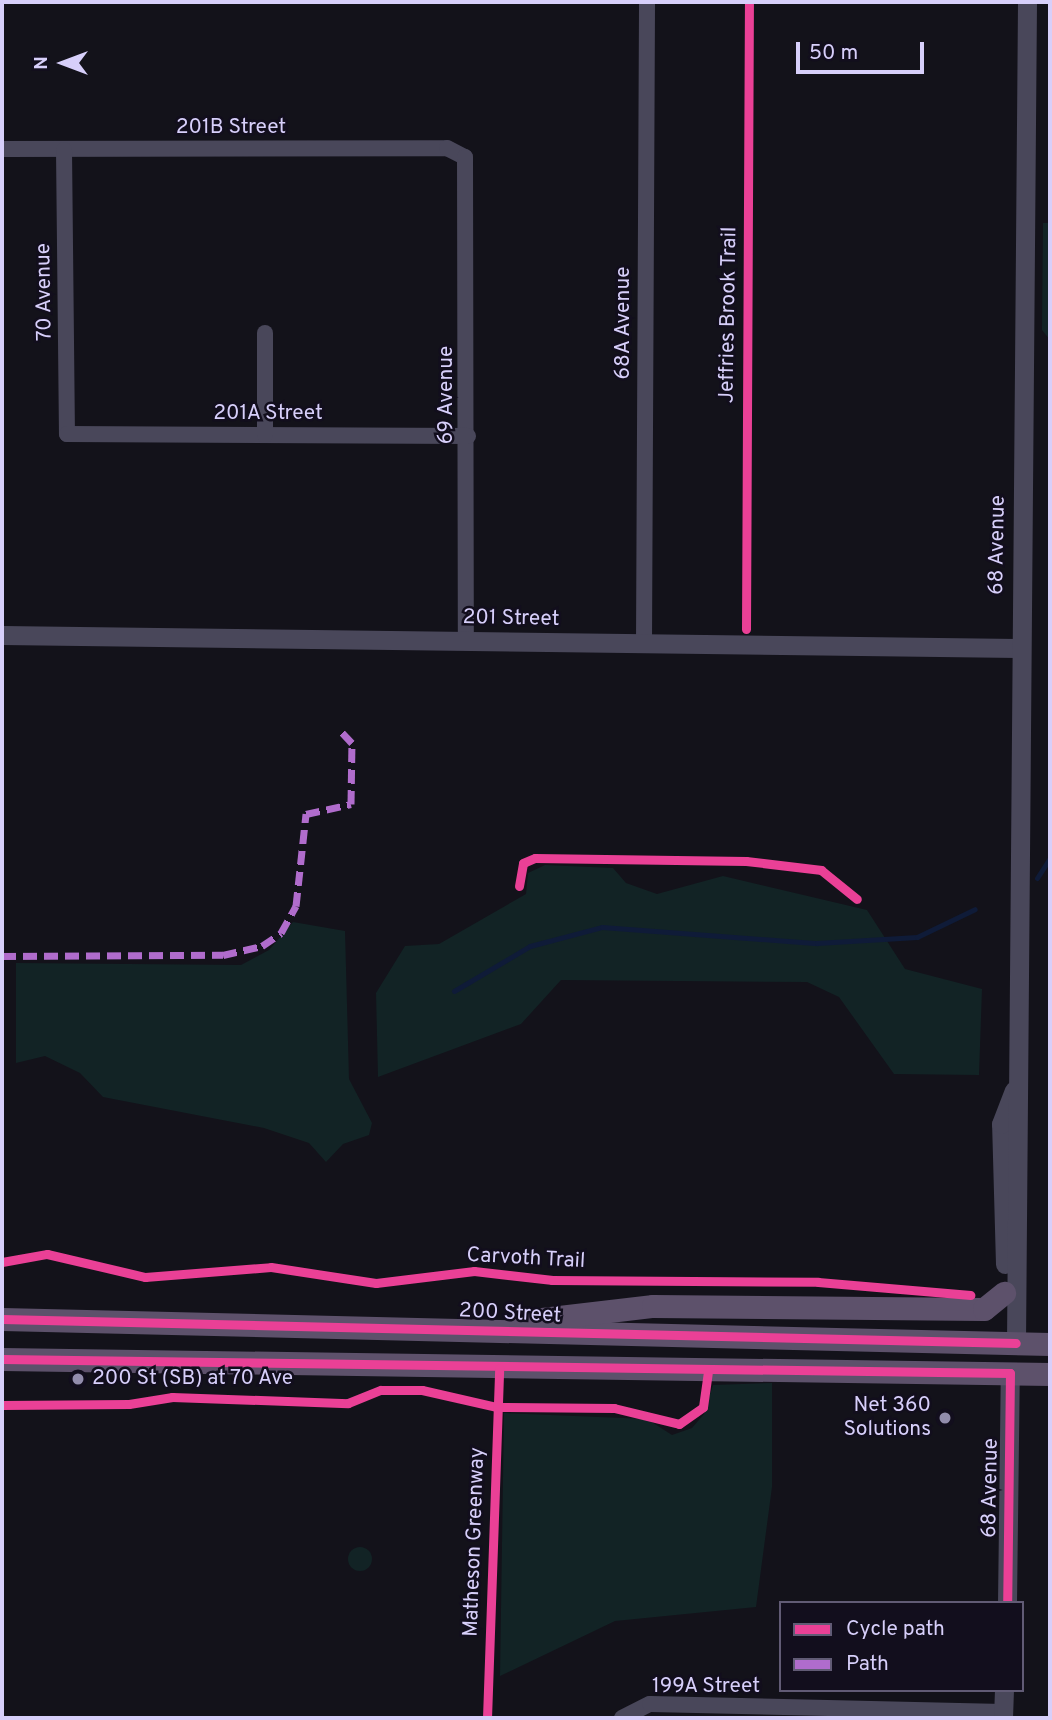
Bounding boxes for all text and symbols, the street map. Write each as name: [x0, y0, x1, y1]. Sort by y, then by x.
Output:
north arrow: [28, 28, 98, 98]
scale bar: [800, 28, 928, 72]
text: 50 m: [809, 40, 858, 67]
text: N: [30, 56, 54, 70]
street label: 201B Street: [176, 115, 286, 141]
street label: Jeffries Brook Trail: [715, 226, 743, 404]
street label: 70 Avenue: [32, 242, 58, 342]
street label: 68A Avenue: [611, 266, 637, 380]
street label: 69 Avenue: [434, 345, 460, 445]
street label: 201A Street: [213, 401, 323, 427]
street label: 68 Avenue: [985, 495, 1011, 595]
street label: 201 Street: [462, 606, 560, 632]
street label: Carvoth Trail: [466, 1243, 586, 1275]
street label: 200 Street: [458, 1299, 562, 1329]
place label: 200 St (SB) at 70 Ave: [92, 1366, 295, 1392]
marker: 200 St (SB) at 70 Ave: [70, 1371, 86, 1387]
place label: Net 360 Solutions: [844, 1393, 931, 1443]
marker: Net 360 Solutions: [937, 1410, 953, 1426]
street label: 68 Avenue: [978, 1438, 1004, 1538]
street label: Matheson Greenway: [459, 1447, 491, 1637]
legend: [779, 1601, 1024, 1692]
text: Cycle path: [846, 1616, 945, 1643]
text: Path: [846, 1651, 889, 1678]
street label: 199A Street: [651, 1674, 761, 1700]

